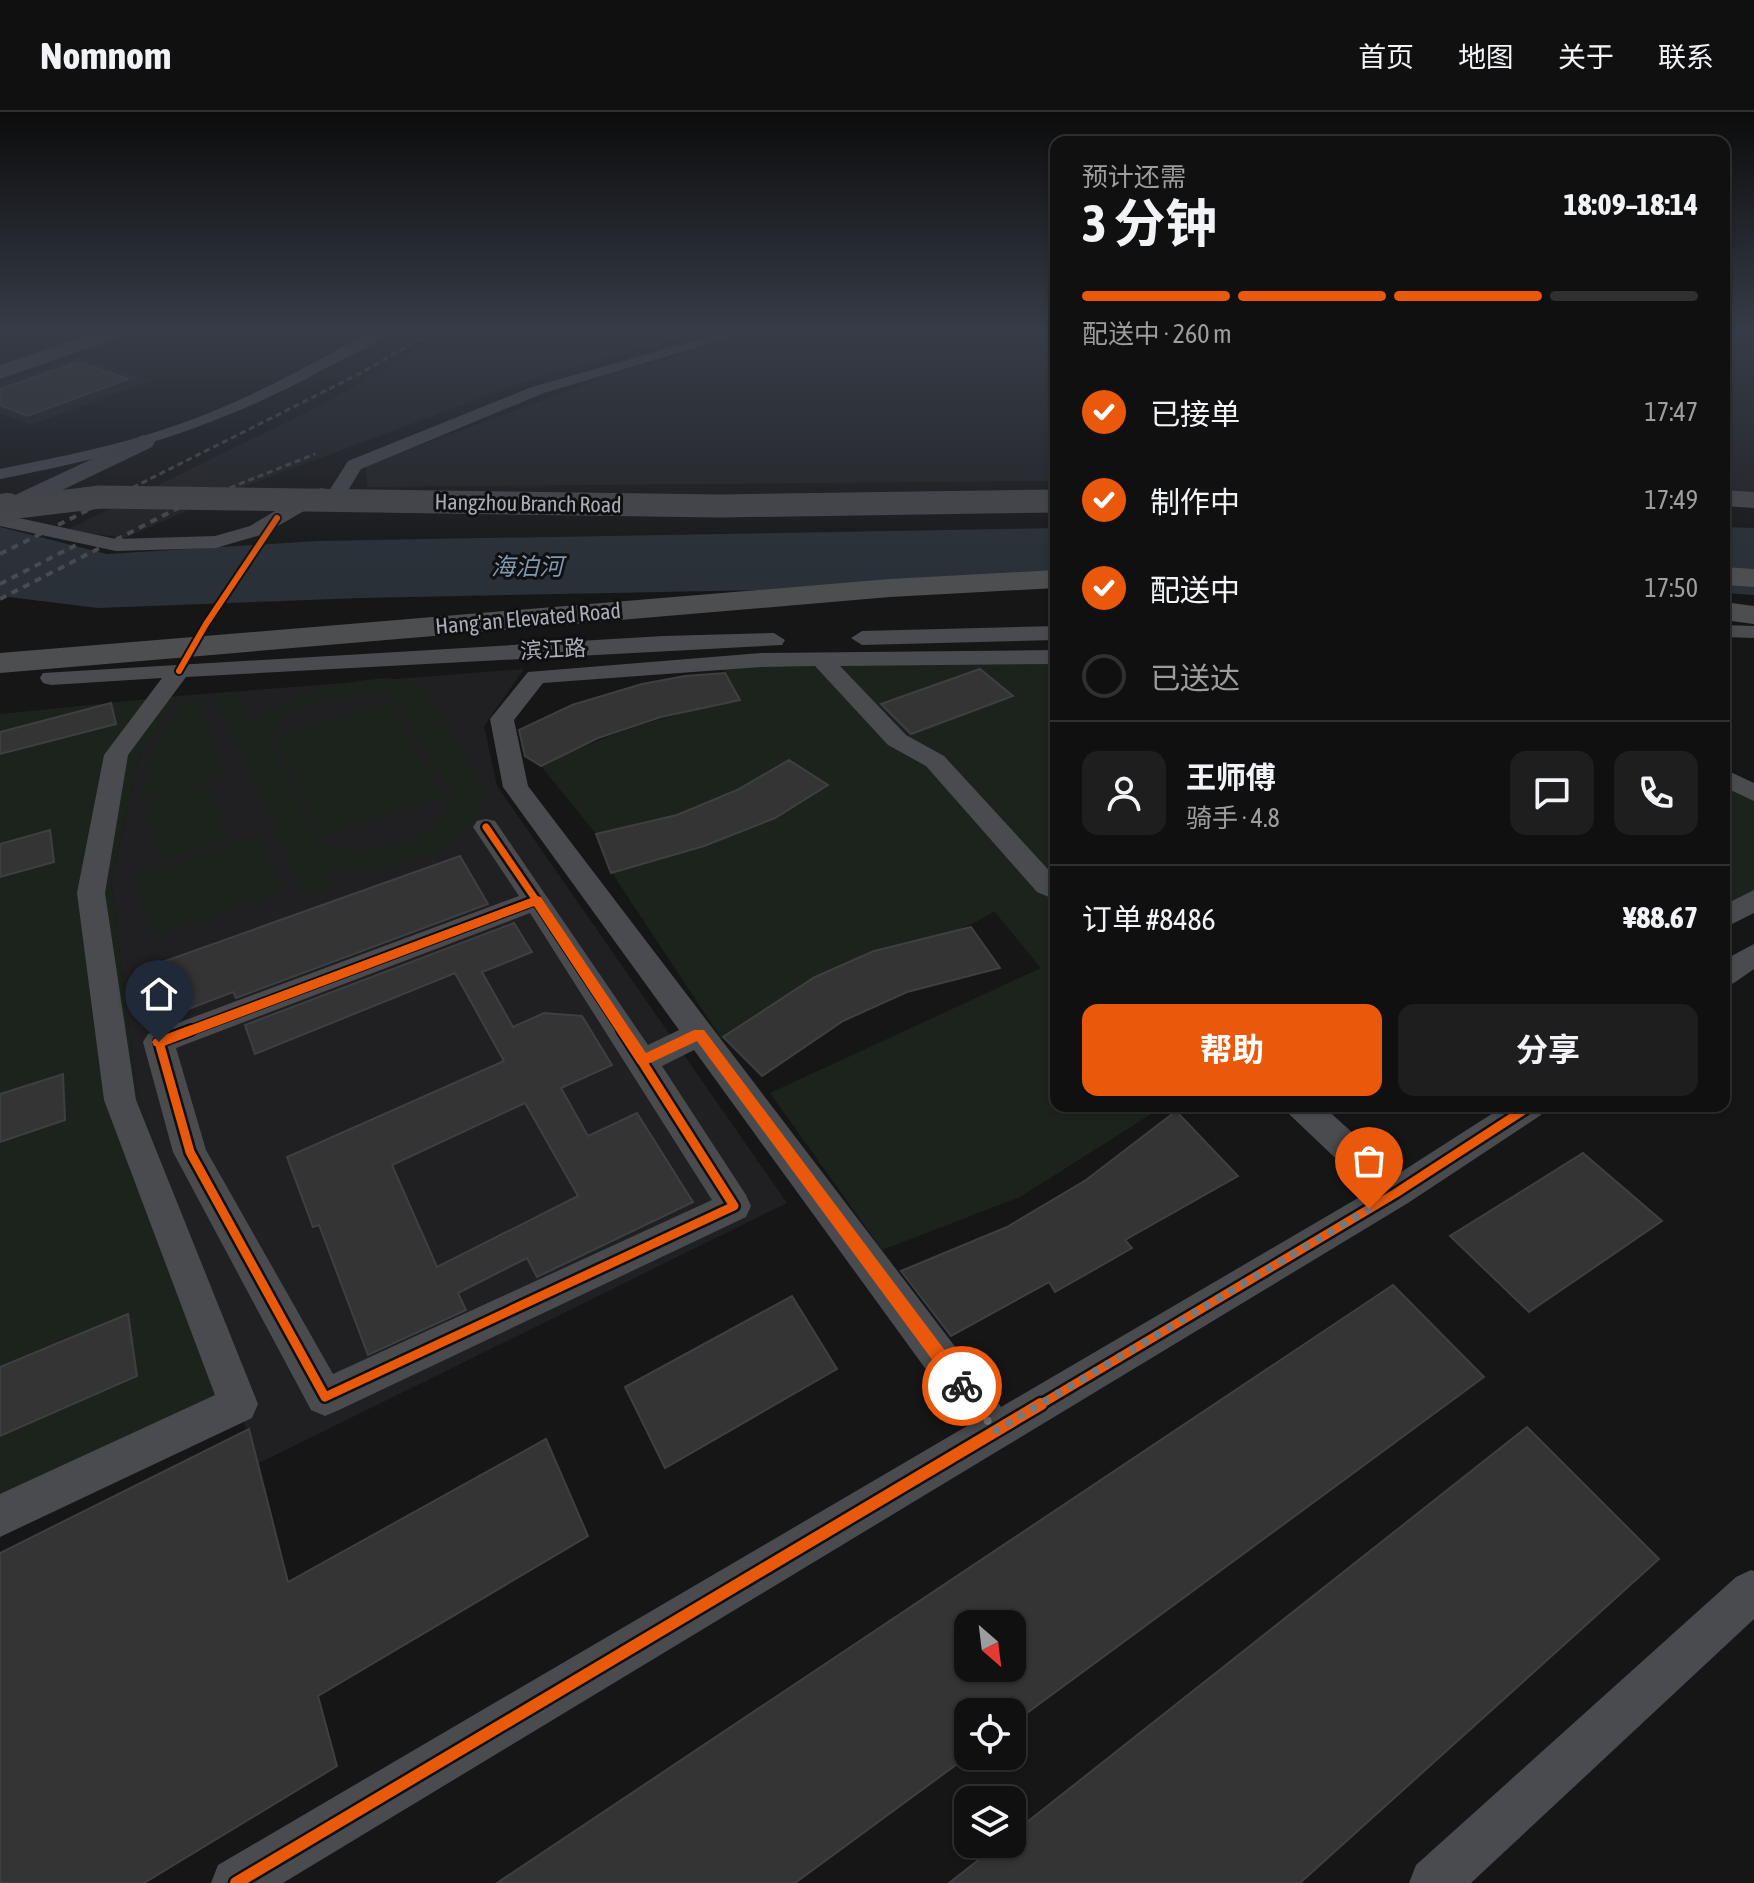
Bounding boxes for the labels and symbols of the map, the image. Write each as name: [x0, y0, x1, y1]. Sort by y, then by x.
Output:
street label: Hangzhou Branch Road: [434, 488, 622, 518]
water label: 海泊河: [491, 553, 567, 580]
street label: Hang'an Elevated Road: [434, 597, 622, 639]
street label: 滨江路: [519, 634, 587, 664]
pin: [125, 960, 193, 1042]
pin: [1335, 1127, 1403, 1209]
courier: [922, 1346, 1002, 1426]
north arrow: [954, 1610, 1026, 1682]

